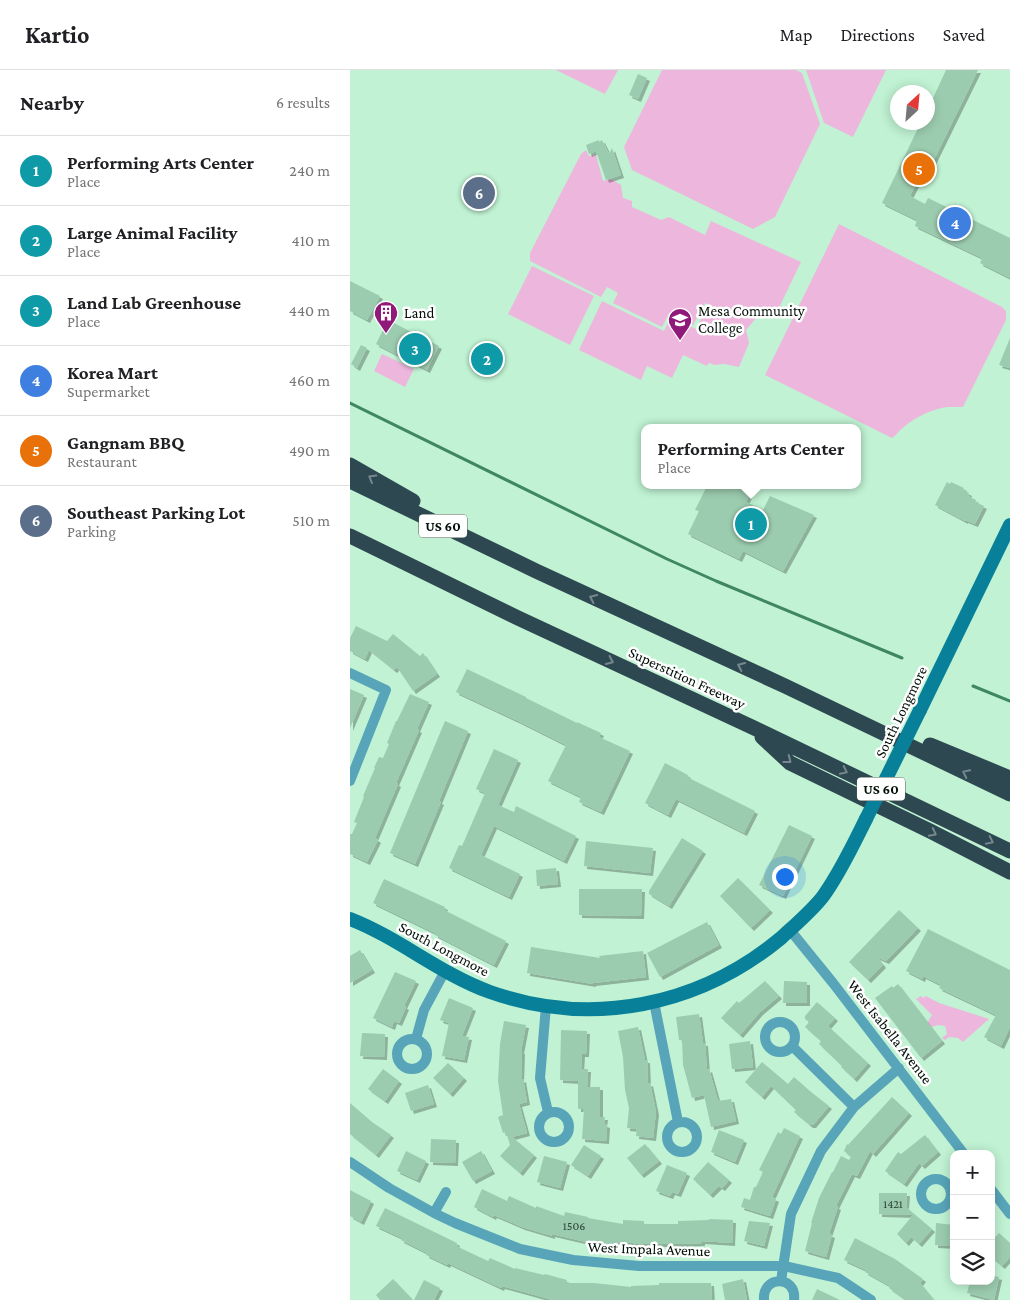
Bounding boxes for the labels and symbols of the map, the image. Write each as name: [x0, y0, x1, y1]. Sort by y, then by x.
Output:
north arrow: [890, 85, 935, 130]
pin: 5: [903, 150, 935, 188]
pin: 6: [463, 174, 495, 212]
pin: 4: [939, 204, 971, 242]
building icon: Land: [373, 300, 399, 334]
place label: Mesa Community College: [698, 303, 805, 337]
place label: Land: [404, 305, 434, 321]
school or university icon: Mesa Community College: [667, 307, 693, 341]
pin: 3: [399, 330, 431, 368]
pin: 2: [471, 340, 503, 378]
one-way arrow: [369, 474, 378, 484]
pin: 1: [735, 505, 767, 543]
road number: US 60: [419, 514, 467, 538]
one-way arrow: [589, 594, 598, 604]
street label: Superstition Freeway: [626, 644, 748, 713]
one-way arrow: [605, 655, 614, 665]
one-way arrow: [737, 662, 746, 672]
street label: South Longmore: [872, 663, 931, 761]
one-way arrow: [782, 754, 792, 763]
one-way arrow: [838, 765, 847, 775]
one-way arrow: [962, 769, 971, 779]
road number: US 60: [857, 778, 905, 801]
one-way arrow: [928, 827, 937, 837]
one-way arrow: [985, 835, 994, 846]
your location: [772, 864, 798, 890]
street label: South Longmore: [396, 919, 492, 981]
street label: West Isabella Avenue: [845, 977, 936, 1087]
house number: 1421: [883, 1197, 903, 1211]
house number: 1506: [563, 1219, 585, 1233]
street label: West Impala Avenue: [587, 1239, 711, 1260]

